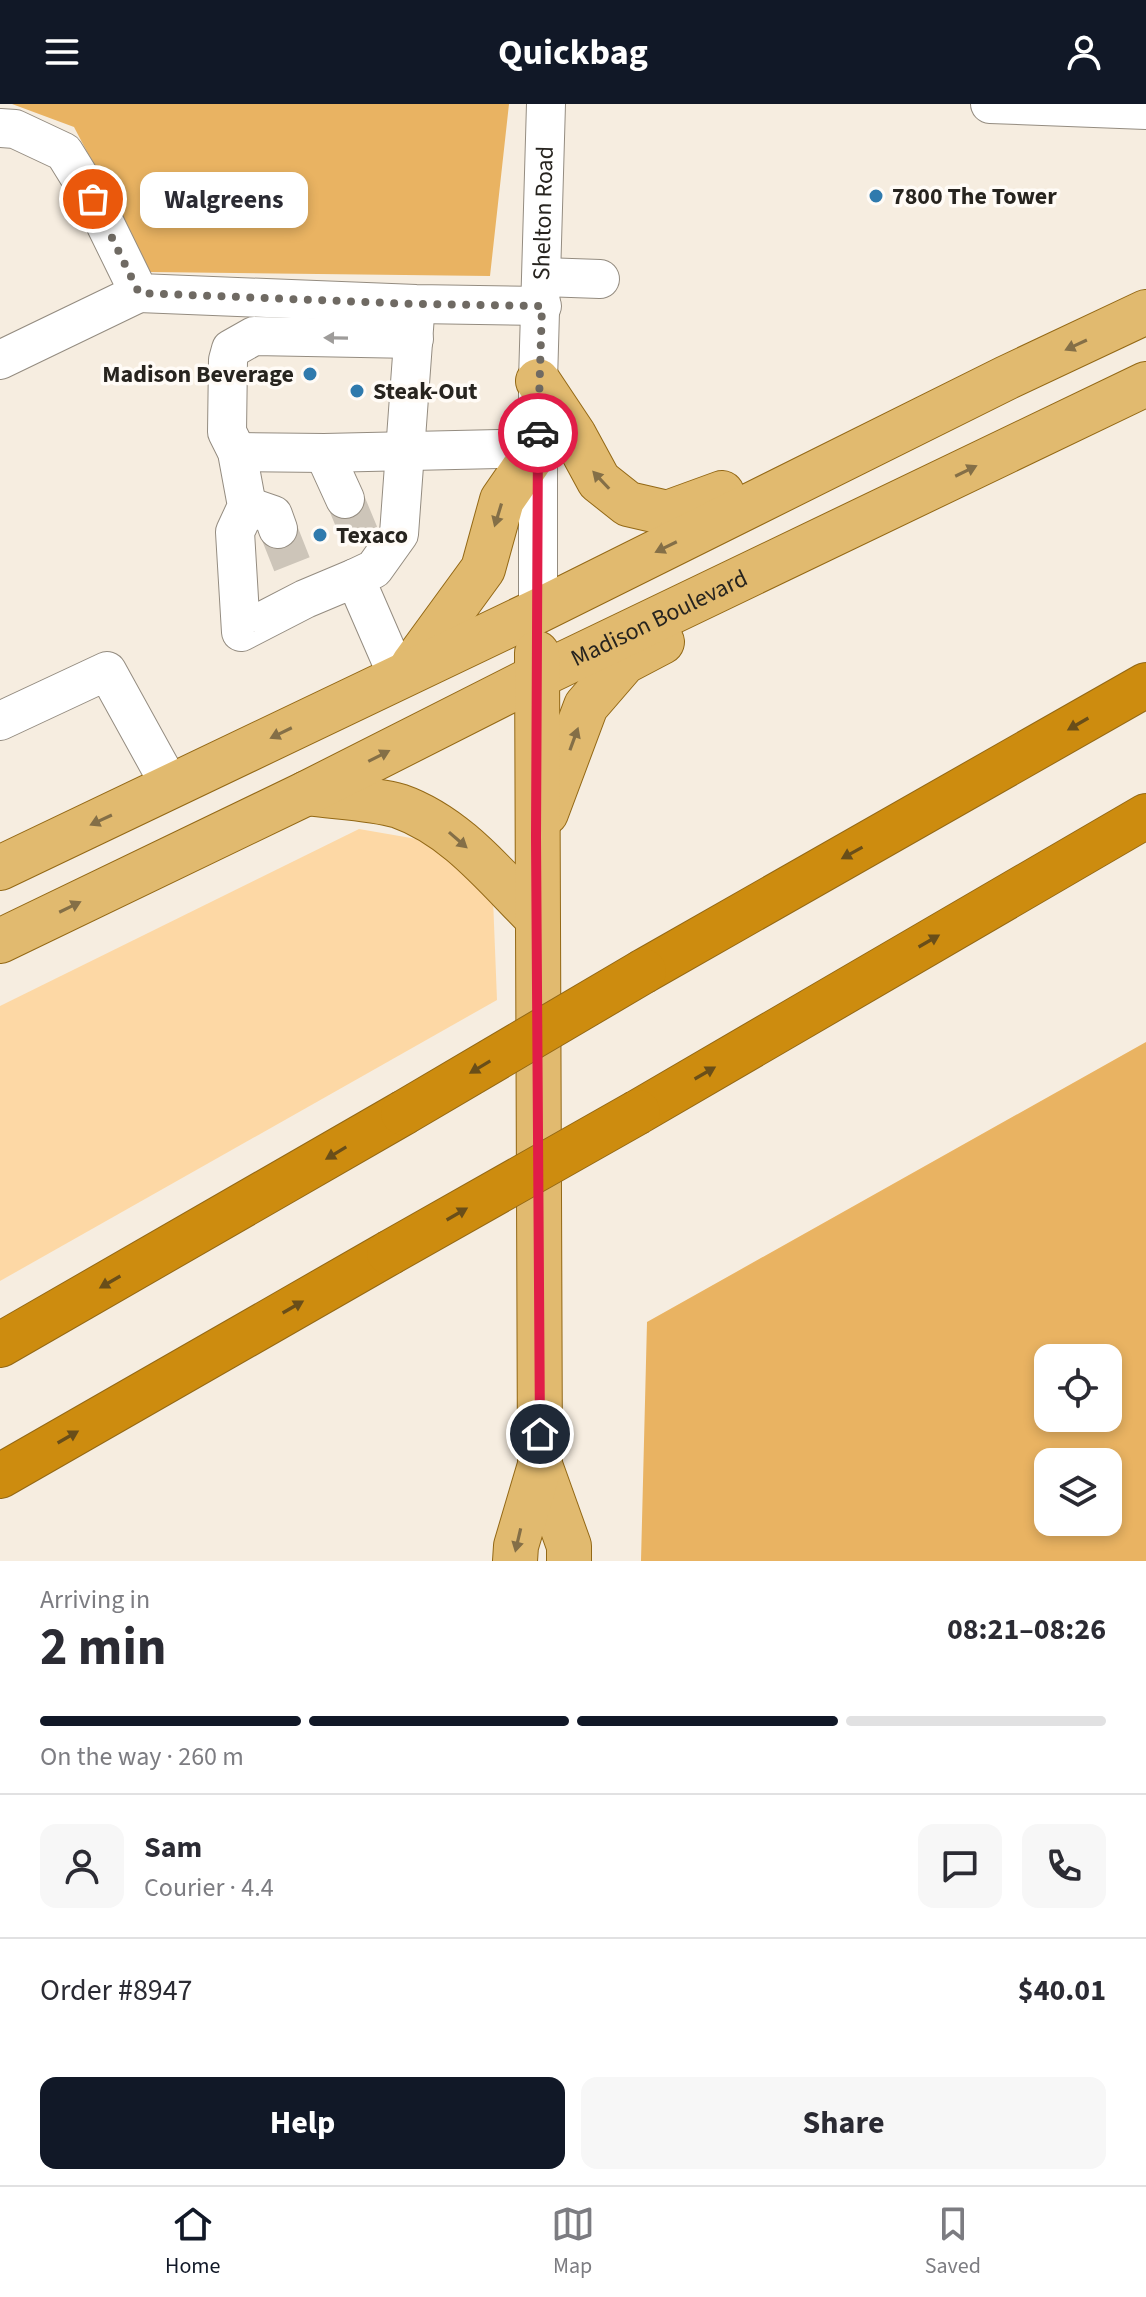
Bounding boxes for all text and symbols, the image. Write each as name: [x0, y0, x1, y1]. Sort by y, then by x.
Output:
text: Quickbag: [498, 27, 648, 78]
icon: menu: [40, 30, 84, 74]
icon: person: [1062, 30, 1106, 74]
street label: Shelton Road: [524, 145, 563, 281]
pin: [59, 165, 127, 233]
callout: Walgreens: [141, 171, 309, 227]
icon: bag: [71, 177, 115, 221]
place label: 7800 The Tower: [892, 179, 1057, 214]
text: Walgreens: [164, 181, 284, 218]
marker: 7800 The Tower: [867, 187, 885, 205]
one-way arrow: [323, 331, 348, 344]
one-way arrow: [1064, 338, 1087, 352]
place label: Madison Beverage: [102, 357, 294, 392]
marker: Madison Beverage: [301, 365, 319, 383]
place label: Steak-Out: [373, 374, 478, 409]
marker: Steak-Out: [348, 382, 366, 400]
courier: [498, 393, 578, 473]
icon: car: [516, 411, 560, 455]
one-way arrow: [954, 464, 977, 478]
one-way arrow: [592, 471, 610, 490]
one-way arrow: [491, 503, 504, 527]
place label: Texaco: [336, 518, 408, 553]
marker: Texaco: [311, 526, 329, 544]
one-way arrow: [655, 540, 678, 554]
street label: Madison Boulevard: [565, 561, 754, 676]
one-way arrow: [1067, 717, 1090, 731]
one-way arrow: [568, 726, 581, 750]
one-way arrow: [270, 727, 293, 740]
one-way arrow: [368, 750, 391, 763]
one-way arrow: [89, 813, 112, 827]
one-way arrow: [448, 831, 468, 848]
one-way arrow: [841, 845, 863, 859]
one-way arrow: [59, 900, 82, 914]
one-way arrow: [918, 934, 940, 948]
one-way arrow: [469, 1060, 491, 1074]
one-way arrow: [694, 1066, 716, 1080]
one-way arrow: [325, 1146, 347, 1160]
one-way arrow: [445, 1207, 468, 1221]
one-way arrow: [99, 1275, 121, 1289]
one-way arrow: [282, 1300, 304, 1314]
map controls: [1034, 1344, 1122, 1536]
button: locate: [1034, 1344, 1122, 1432]
pin: [506, 1400, 574, 1468]
icon: home: [518, 1412, 562, 1456]
one-way arrow: [57, 1430, 79, 1444]
button: layers: [1034, 1448, 1122, 1536]
one-way arrow: [512, 1527, 524, 1552]
text: Arriving in: [40, 1581, 150, 1618]
text: 08:21–08:26: [947, 1608, 1106, 1651]
text: 2 min: [40, 1611, 167, 1685]
text: On the way · 260 m: [40, 1738, 244, 1775]
button: person: [40, 1824, 124, 1908]
button: chat: [918, 1824, 1002, 1908]
button: phone: [1022, 1824, 1106, 1908]
text: Sam: [144, 1826, 202, 1869]
text: Courier · 4.4: [144, 1869, 274, 1906]
text: Order #8947: [40, 1969, 193, 2012]
text: $40.01: [1018, 1969, 1106, 2012]
button: Help: [40, 2077, 565, 2169]
button: Share: [581, 2077, 1106, 2169]
tab: Home: [165, 2202, 220, 2282]
tab: Map: [551, 2202, 595, 2282]
tab: Saved: [925, 2202, 981, 2282]

